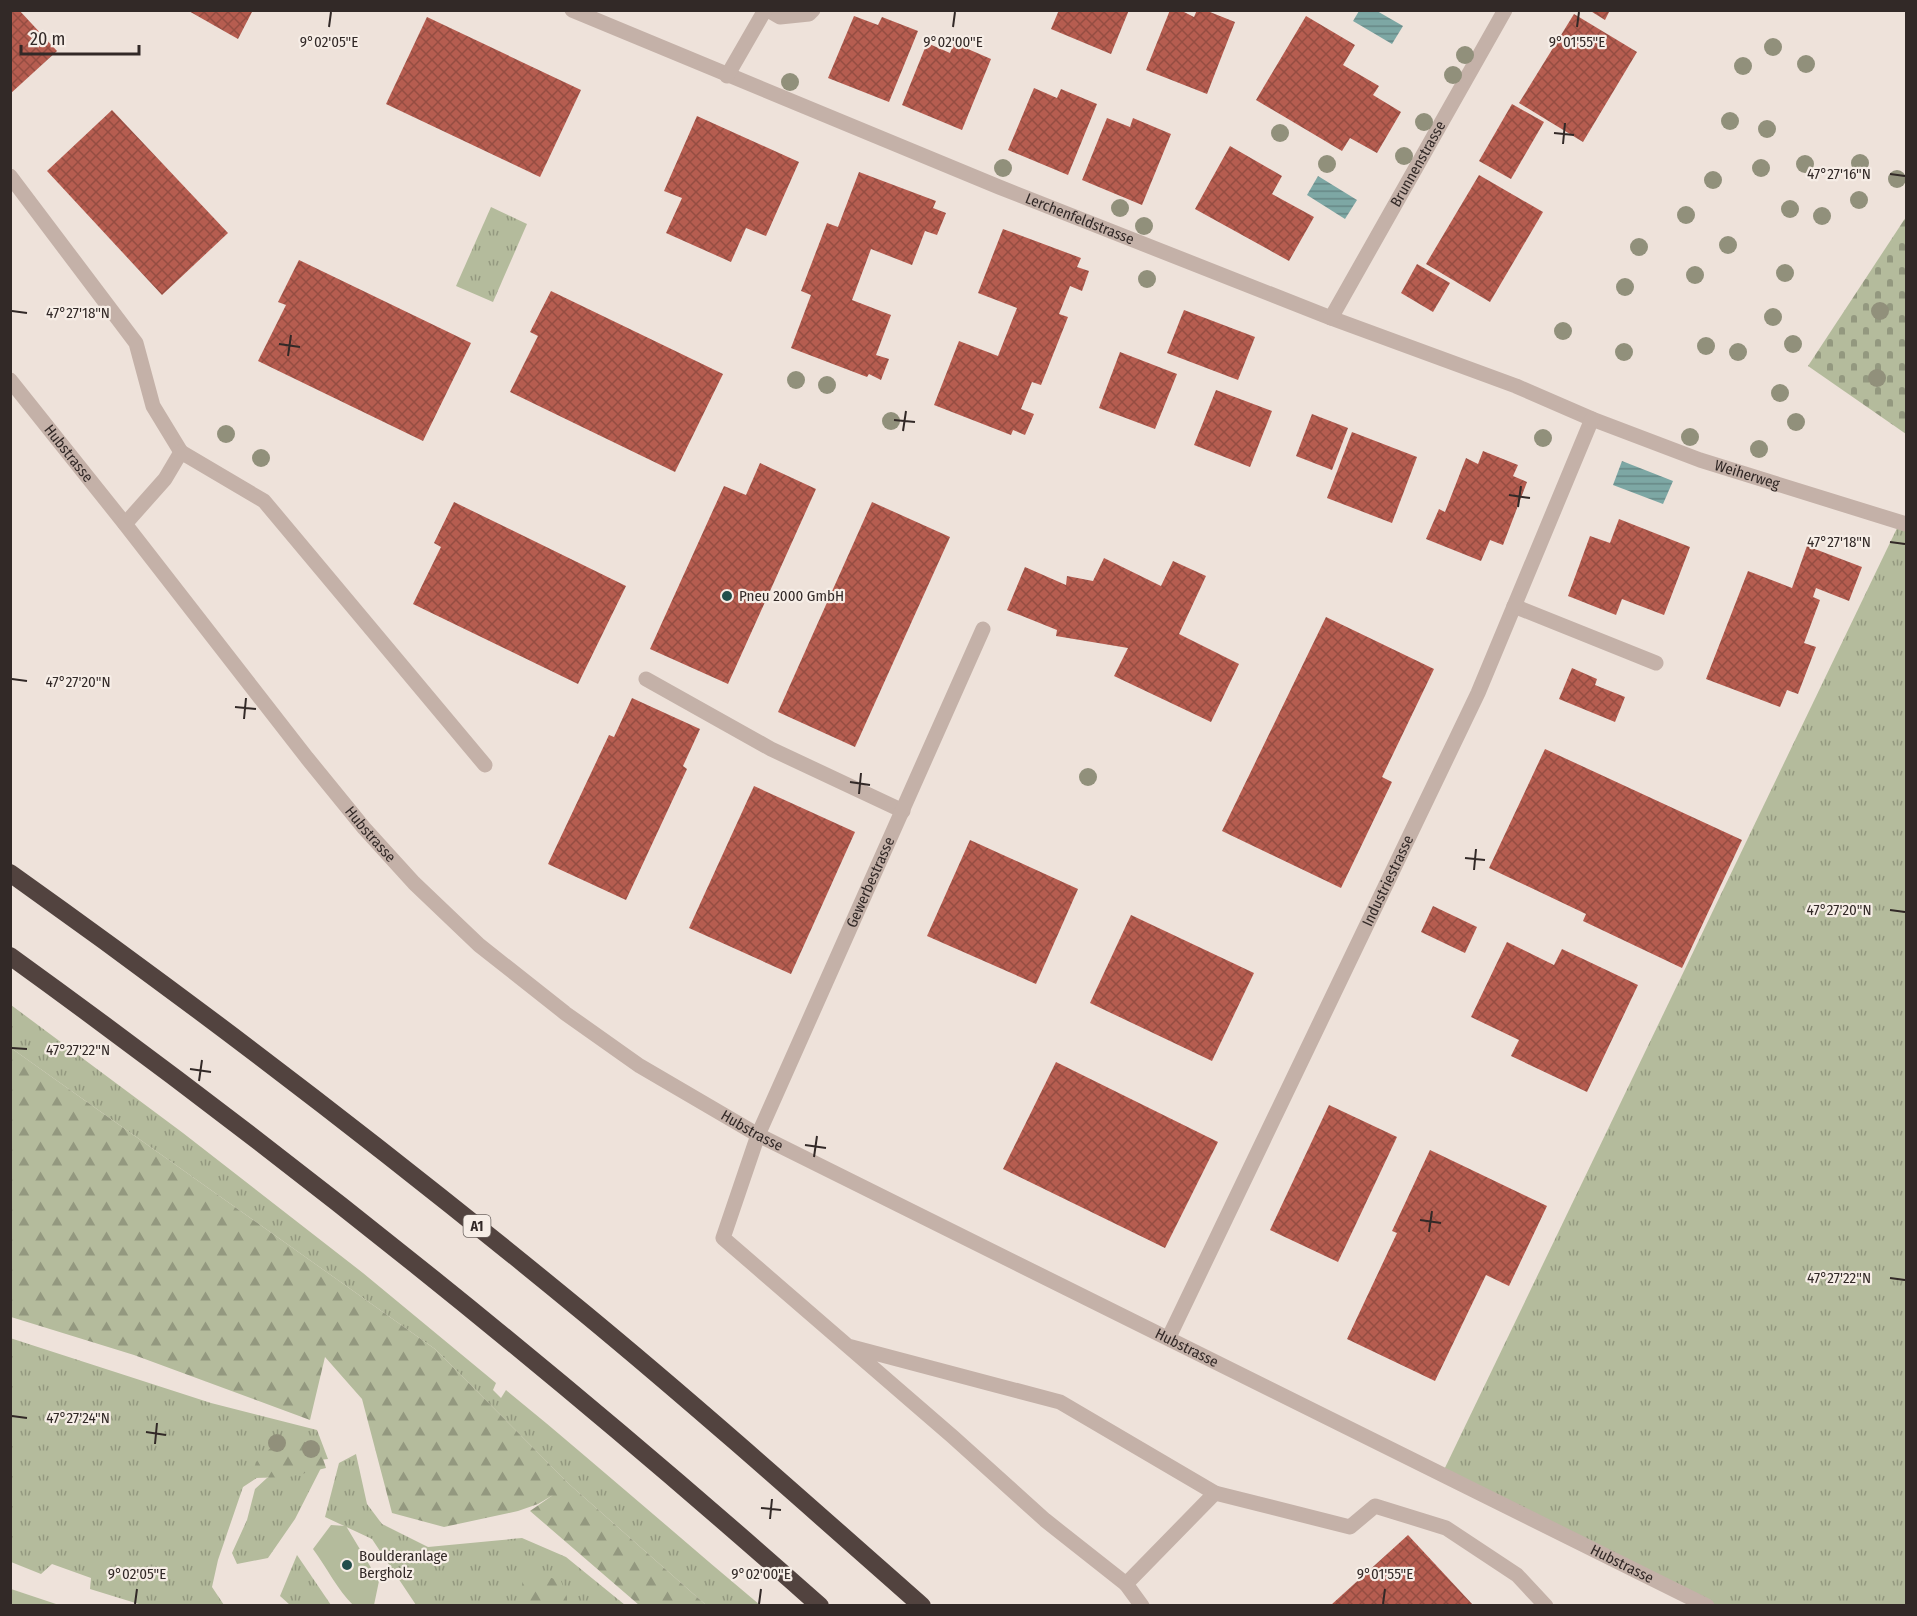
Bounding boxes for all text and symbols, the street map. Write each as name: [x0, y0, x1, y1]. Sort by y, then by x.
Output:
scale bar: [21, 18, 140, 56]
text: 20 m: [30, 28, 65, 50]
text: 9°02'05"E: [300, 33, 358, 51]
text: 9°02'00"E: [923, 33, 983, 51]
text: 9°01'55"E: [1549, 33, 1605, 51]
street label: Brunnenstrasse: [1387, 118, 1449, 210]
text: 47°27'16"N: [1807, 165, 1871, 183]
street label: Lerchenfeldstrasse: [1023, 189, 1137, 248]
text: 47°27'18"N: [46, 304, 110, 322]
street label: Hubstrasse: [40, 421, 97, 486]
street label: Weiherweg: [1712, 456, 1782, 493]
text: 47°27'18"N: [1807, 533, 1871, 551]
place label: Pneu 2000 GmbH: [739, 587, 844, 605]
marker: Pneu 2000 GmbH: [720, 589, 734, 603]
text: 47°27'20"N: [45, 673, 111, 691]
street label: Hubstrasse: [341, 803, 400, 866]
street label: Industriestrasse: [1358, 832, 1417, 929]
street label: Gewerbestrasse: [842, 834, 898, 930]
text: 47°27'20"N: [1806, 901, 1872, 919]
text: 47°27'22"N: [46, 1041, 110, 1059]
street label: Hubstrasse: [718, 1106, 786, 1155]
road number: A1: [464, 1215, 490, 1237]
text: 47°27'22"N: [1807, 1269, 1871, 1287]
street label: Hubstrasse: [1152, 1325, 1221, 1371]
text: 47°27'24"N: [46, 1409, 110, 1427]
street label: Hubstrasse: [1587, 1541, 1657, 1587]
place label: Boulderanlage Bergholz: [359, 1547, 448, 1582]
marker: Boulderanlage Bergholz: [340, 1558, 354, 1572]
text: 9°02'05"E: [108, 1565, 166, 1583]
text: 9°02'00"E: [731, 1565, 791, 1583]
text: 9°01'55"E: [1357, 1565, 1413, 1583]

